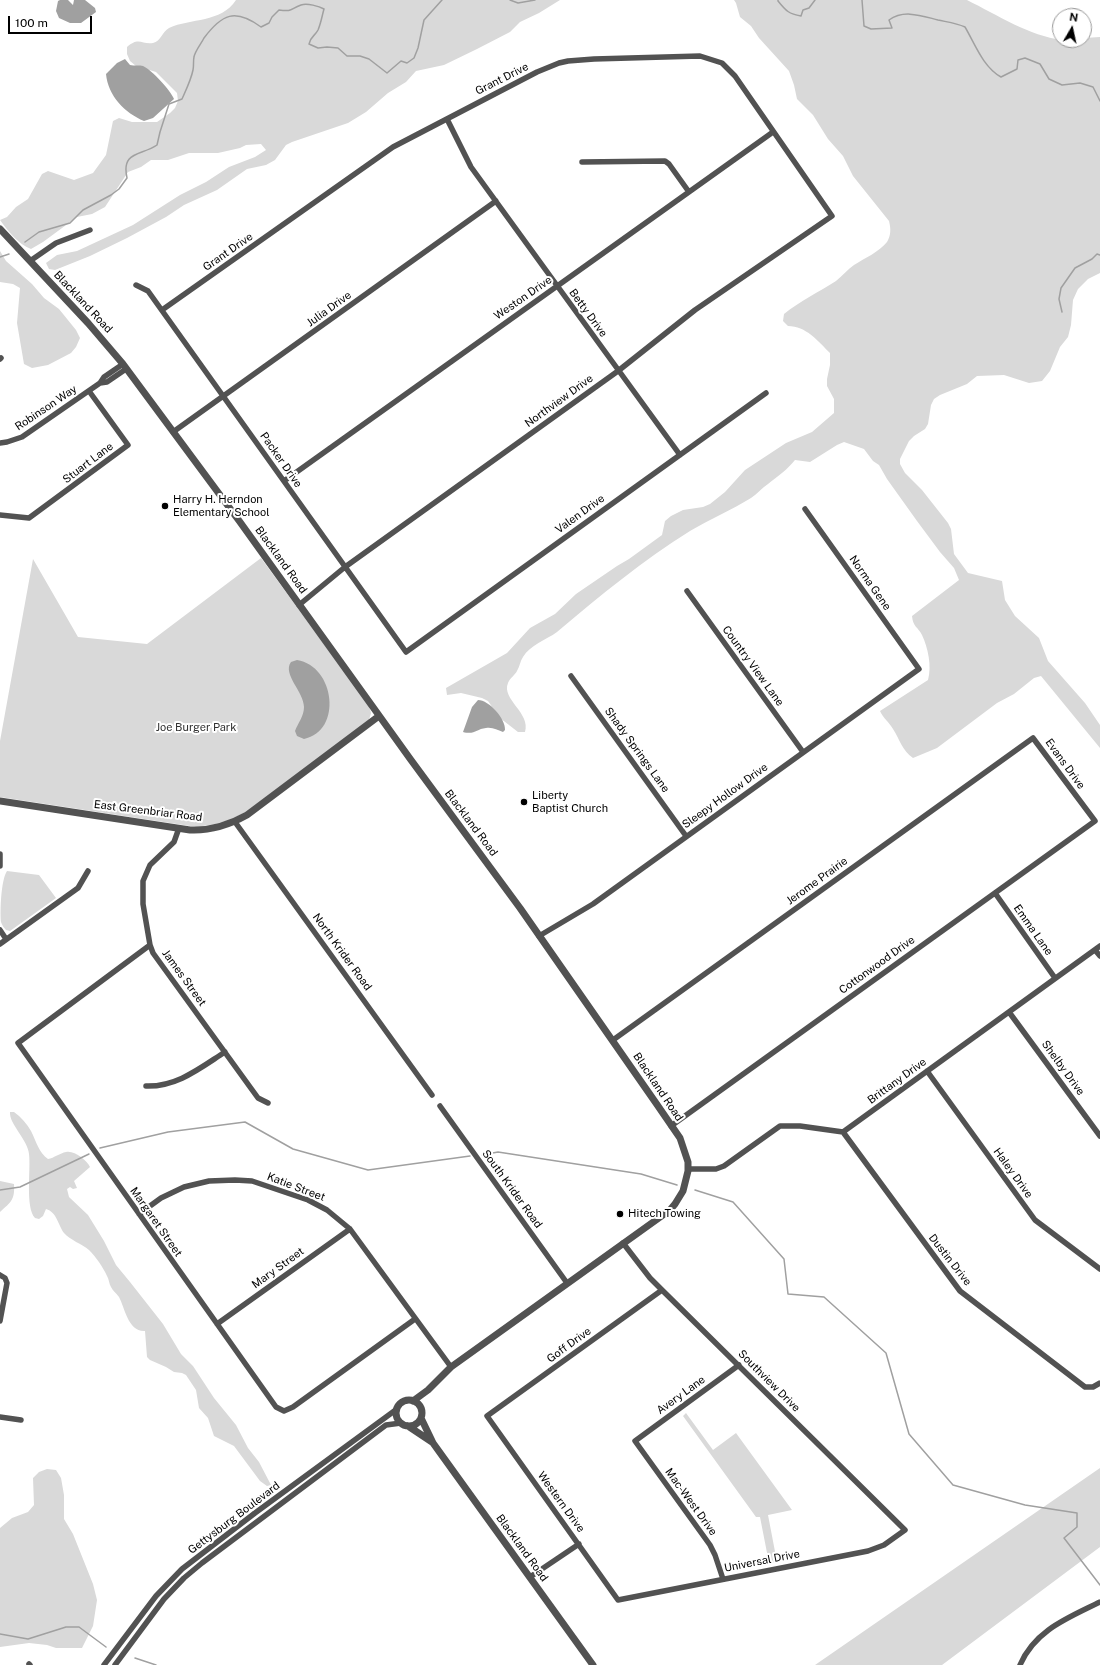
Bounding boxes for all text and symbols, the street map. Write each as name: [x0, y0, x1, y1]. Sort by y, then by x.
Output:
scale bar: [10, 8, 94, 34]
north arrow: [1052, 8, 1092, 48]
text: N: [1069, 11, 1079, 24]
text: 100 m: [15, 16, 48, 30]
street label: Grant Drive: [473, 60, 531, 98]
street label: Grant Drive: [201, 230, 255, 274]
street label: Blackland Road: [51, 268, 115, 336]
street label: Weston Drive: [492, 273, 554, 323]
street label: Betty Drive: [566, 286, 610, 340]
street label: Julia Drive: [304, 288, 354, 330]
street label: Northview Drive: [522, 372, 596, 430]
street label: Robinson Way: [13, 382, 79, 434]
street label: Packer Drive: [257, 430, 305, 490]
street label: Stuart Lane: [60, 440, 116, 486]
street label: Valen Drive: [553, 492, 607, 536]
place label: Harry H. Herndon Elementary School: [173, 493, 270, 519]
marker: Harry H. Herndon Elementary School: [160, 501, 170, 511]
street label: Blackland Road: [252, 524, 310, 596]
street label: Norma Gene: [846, 553, 894, 613]
street label: Country View Lane: [719, 623, 787, 709]
street label: Shady Springs Lane: [602, 705, 672, 795]
park label: Joe Burger Park: [156, 721, 236, 735]
street label: Evans Drive: [1042, 736, 1088, 792]
street label: Sleepy Hollow Drive: [680, 761, 770, 831]
street label: Blackland Road: [442, 787, 500, 859]
place label: Liberty Baptist Church: [532, 789, 608, 815]
marker: Liberty Baptist Church: [519, 797, 529, 807]
street label: East Greenbriar Road: [93, 798, 203, 824]
street label: Jerome Prairie: [784, 854, 850, 908]
street label: Emma Lane: [1011, 902, 1055, 958]
street label: North Krider Road: [310, 911, 374, 993]
street label: Cottonwood Drive: [837, 933, 917, 997]
street label: James Street: [159, 947, 209, 1009]
street label: Shelby Drive: [1039, 1038, 1087, 1098]
street label: Blackland Road: [630, 1050, 686, 1124]
street label: Brittany Drive: [865, 1055, 929, 1107]
street label: Haley Drive: [990, 1145, 1036, 1201]
street label: South Krider Road: [479, 1147, 545, 1231]
street label: Katie Street: [265, 1170, 327, 1204]
street label: Margaret Street: [127, 1185, 185, 1259]
place label: Hitech Towing: [628, 1207, 701, 1221]
marker: Hitech Towing: [615, 1209, 625, 1219]
street label: Dustin Drive: [926, 1232, 974, 1288]
street label: Mary Street: [249, 1245, 307, 1291]
street label: Goff Drive: [544, 1325, 594, 1365]
street label: Southview Drive: [735, 1347, 803, 1415]
street label: Avery Lane: [654, 1373, 708, 1417]
street label: Mac-West Drive: [662, 1466, 720, 1538]
street label: Western Drive: [535, 1469, 587, 1535]
street label: Gettysburg Boulevard: [185, 1479, 283, 1557]
street label: Blackland Road: [493, 1512, 551, 1584]
street label: Universal Drive: [723, 1547, 801, 1575]

